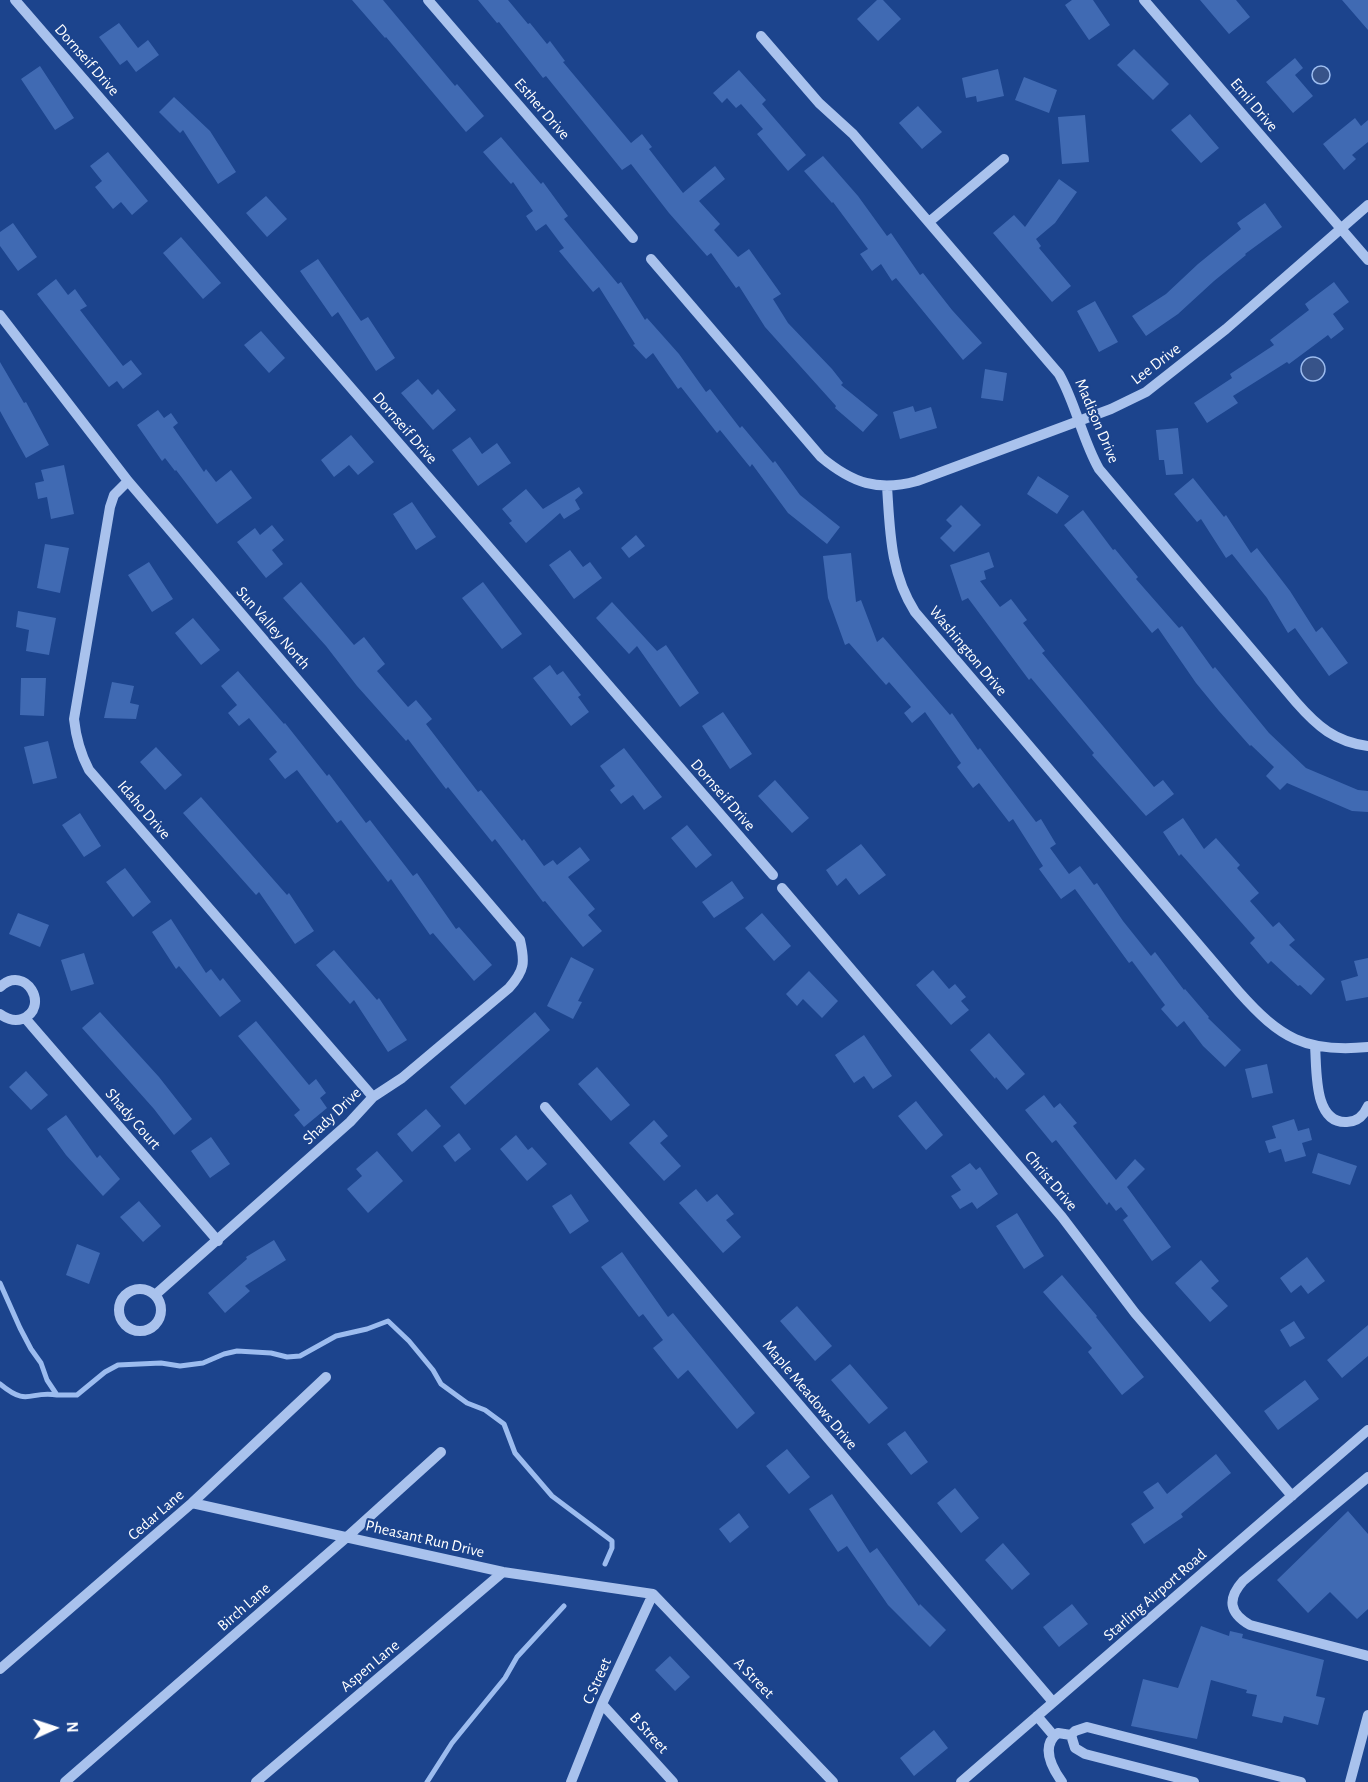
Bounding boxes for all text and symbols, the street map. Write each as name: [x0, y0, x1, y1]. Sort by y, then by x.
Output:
street label: Dornseif Drive: [50, 20, 124, 100]
street label: Esther Drive: [510, 74, 574, 144]
street label: Emil Drive: [1226, 74, 1282, 136]
street label: Lee Drive: [1127, 339, 1185, 389]
street label: Madison Drive: [1071, 376, 1123, 466]
street label: Dornseif Drive: [368, 388, 442, 468]
street label: Sun Valley North: [232, 583, 314, 673]
street label: Washington Drive: [925, 602, 1011, 700]
street label: Dornseif Drive: [686, 755, 760, 835]
street label: Idaho Drive: [113, 777, 175, 843]
street label: Shady Drive: [299, 1083, 365, 1149]
street label: Shady Court: [101, 1084, 165, 1154]
street label: Christ Drive: [1020, 1147, 1082, 1215]
street label: Maple Meadows Drive: [758, 1336, 862, 1454]
street label: Cedar Lane: [124, 1485, 188, 1545]
street label: Pheasant Run Drive: [364, 1516, 486, 1562]
street label: Starling Airport Road: [1099, 1545, 1211, 1645]
street label: Birch Lane: [213, 1579, 275, 1635]
street label: Aspen Lane: [337, 1636, 403, 1696]
street label: A Street: [730, 1654, 778, 1702]
street label: C Street: [578, 1655, 616, 1707]
north arrow: [24, 1698, 84, 1758]
street label: B Street: [626, 1708, 672, 1758]
text: N: [64, 1721, 80, 1733]

